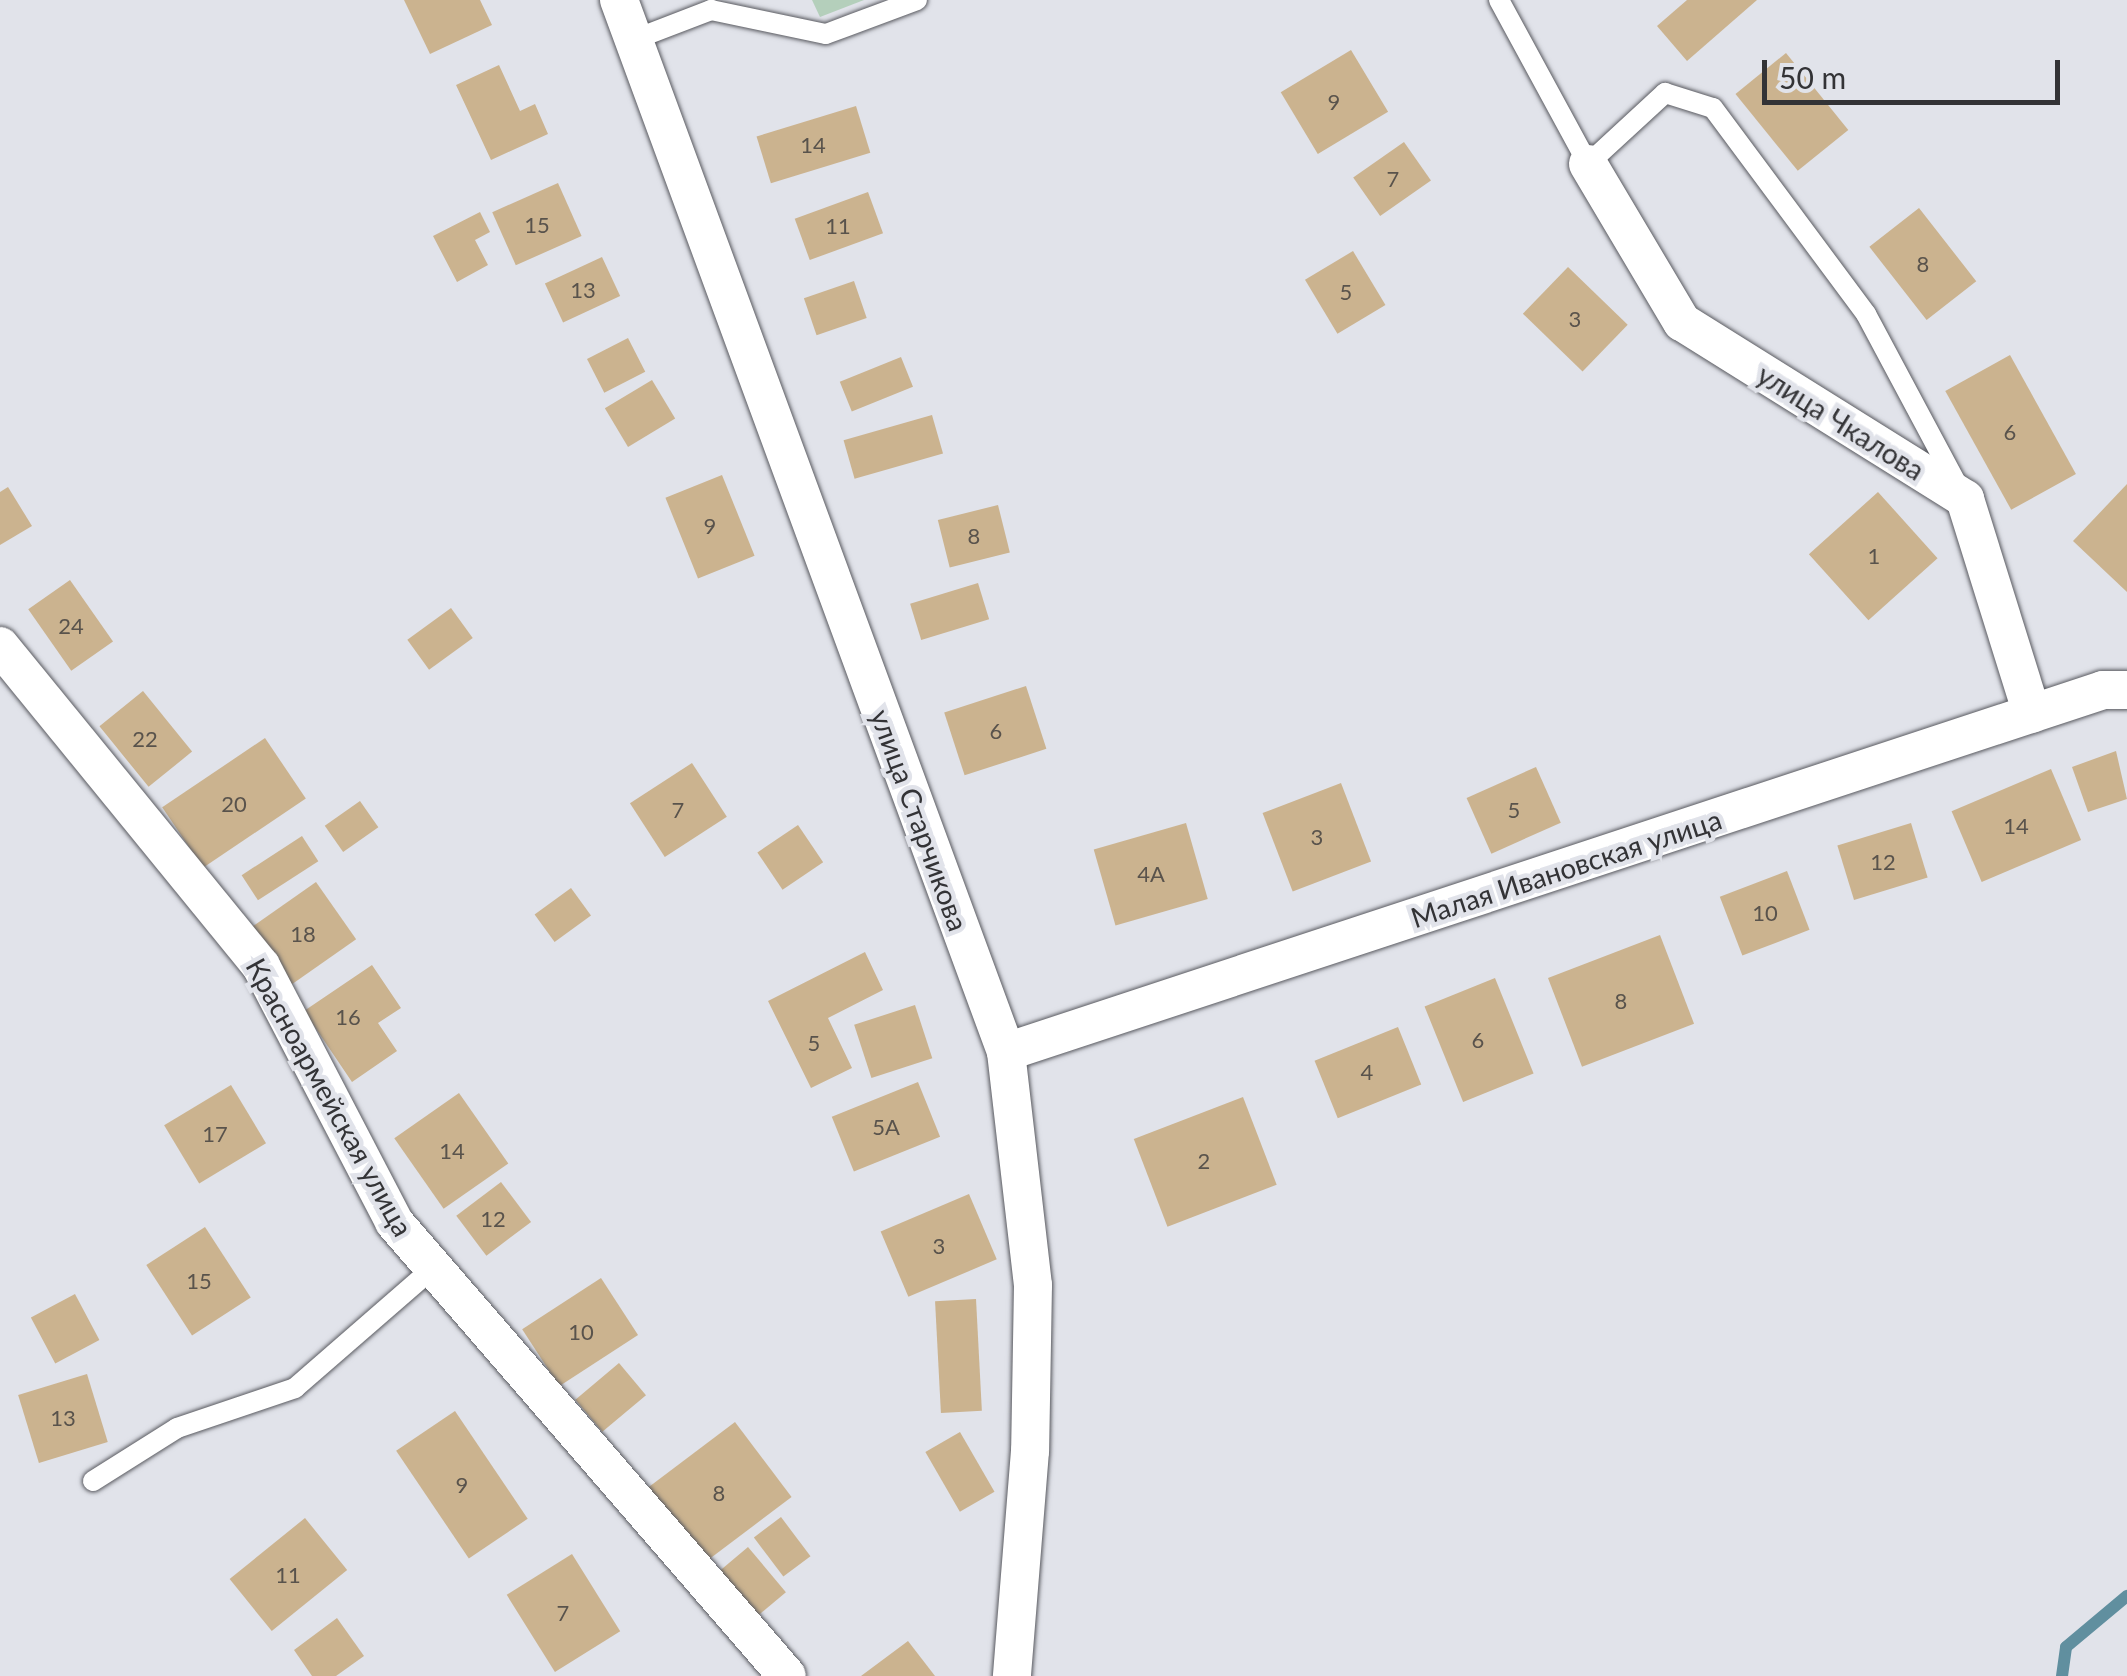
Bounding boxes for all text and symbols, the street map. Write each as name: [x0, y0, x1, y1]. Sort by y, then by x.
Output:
scale bar: [1767, 40, 2064, 102]
text: 50 m: [1779, 59, 1846, 95]
house number: 9: [1328, 89, 1340, 115]
house number: 14: [800, 132, 826, 158]
house number: 7: [1387, 166, 1399, 192]
house number: 15: [524, 212, 550, 238]
house number: 11: [825, 213, 851, 239]
house number: 8: [1917, 251, 1929, 277]
house number: 13: [570, 277, 596, 303]
house number: 5: [1340, 279, 1352, 305]
house number: 3: [1569, 306, 1581, 332]
street label: улица Чкалова: [1751, 357, 1931, 487]
house number: 6: [2004, 419, 2016, 445]
house number: 9: [704, 513, 716, 539]
house number: 8: [968, 523, 980, 549]
house number: 1: [1868, 543, 1880, 569]
house number: 24: [58, 613, 84, 639]
street label: улица Старчикова: [864, 705, 976, 935]
house number: 6: [990, 718, 1002, 744]
house number: 22: [132, 726, 158, 752]
house number: 20: [221, 791, 247, 817]
house number: 7: [672, 797, 684, 823]
house number: 5: [1508, 797, 1520, 823]
street label: Малая Ивановская улица: [1406, 802, 1726, 934]
house number: 14: [2003, 813, 2029, 839]
house number: 3: [1311, 824, 1323, 850]
house number: 12: [1870, 849, 1896, 875]
house number: 4А: [1137, 861, 1165, 887]
house number: 10: [1752, 900, 1778, 926]
house number: 18: [290, 921, 316, 947]
street label: Красноармейская улица: [240, 952, 420, 1242]
house number: 8: [1615, 988, 1627, 1014]
house number: 16: [335, 1004, 361, 1030]
house number: 6: [1472, 1027, 1484, 1053]
house number: 5: [808, 1030, 820, 1056]
house number: 4: [1361, 1059, 1373, 1085]
house number: 5А: [872, 1114, 900, 1140]
house number: 17: [202, 1121, 228, 1147]
house number: 14: [439, 1138, 465, 1164]
house number: 2: [1198, 1148, 1210, 1174]
house number: 12: [480, 1206, 506, 1232]
house number: 3: [933, 1233, 945, 1259]
house number: 15: [186, 1268, 212, 1294]
house number: 10: [568, 1319, 594, 1345]
house number: 13: [50, 1405, 76, 1431]
house number: 9: [456, 1472, 468, 1498]
house number: 8: [713, 1480, 725, 1506]
house number: 11: [275, 1562, 301, 1588]
house number: 7: [557, 1600, 569, 1626]

